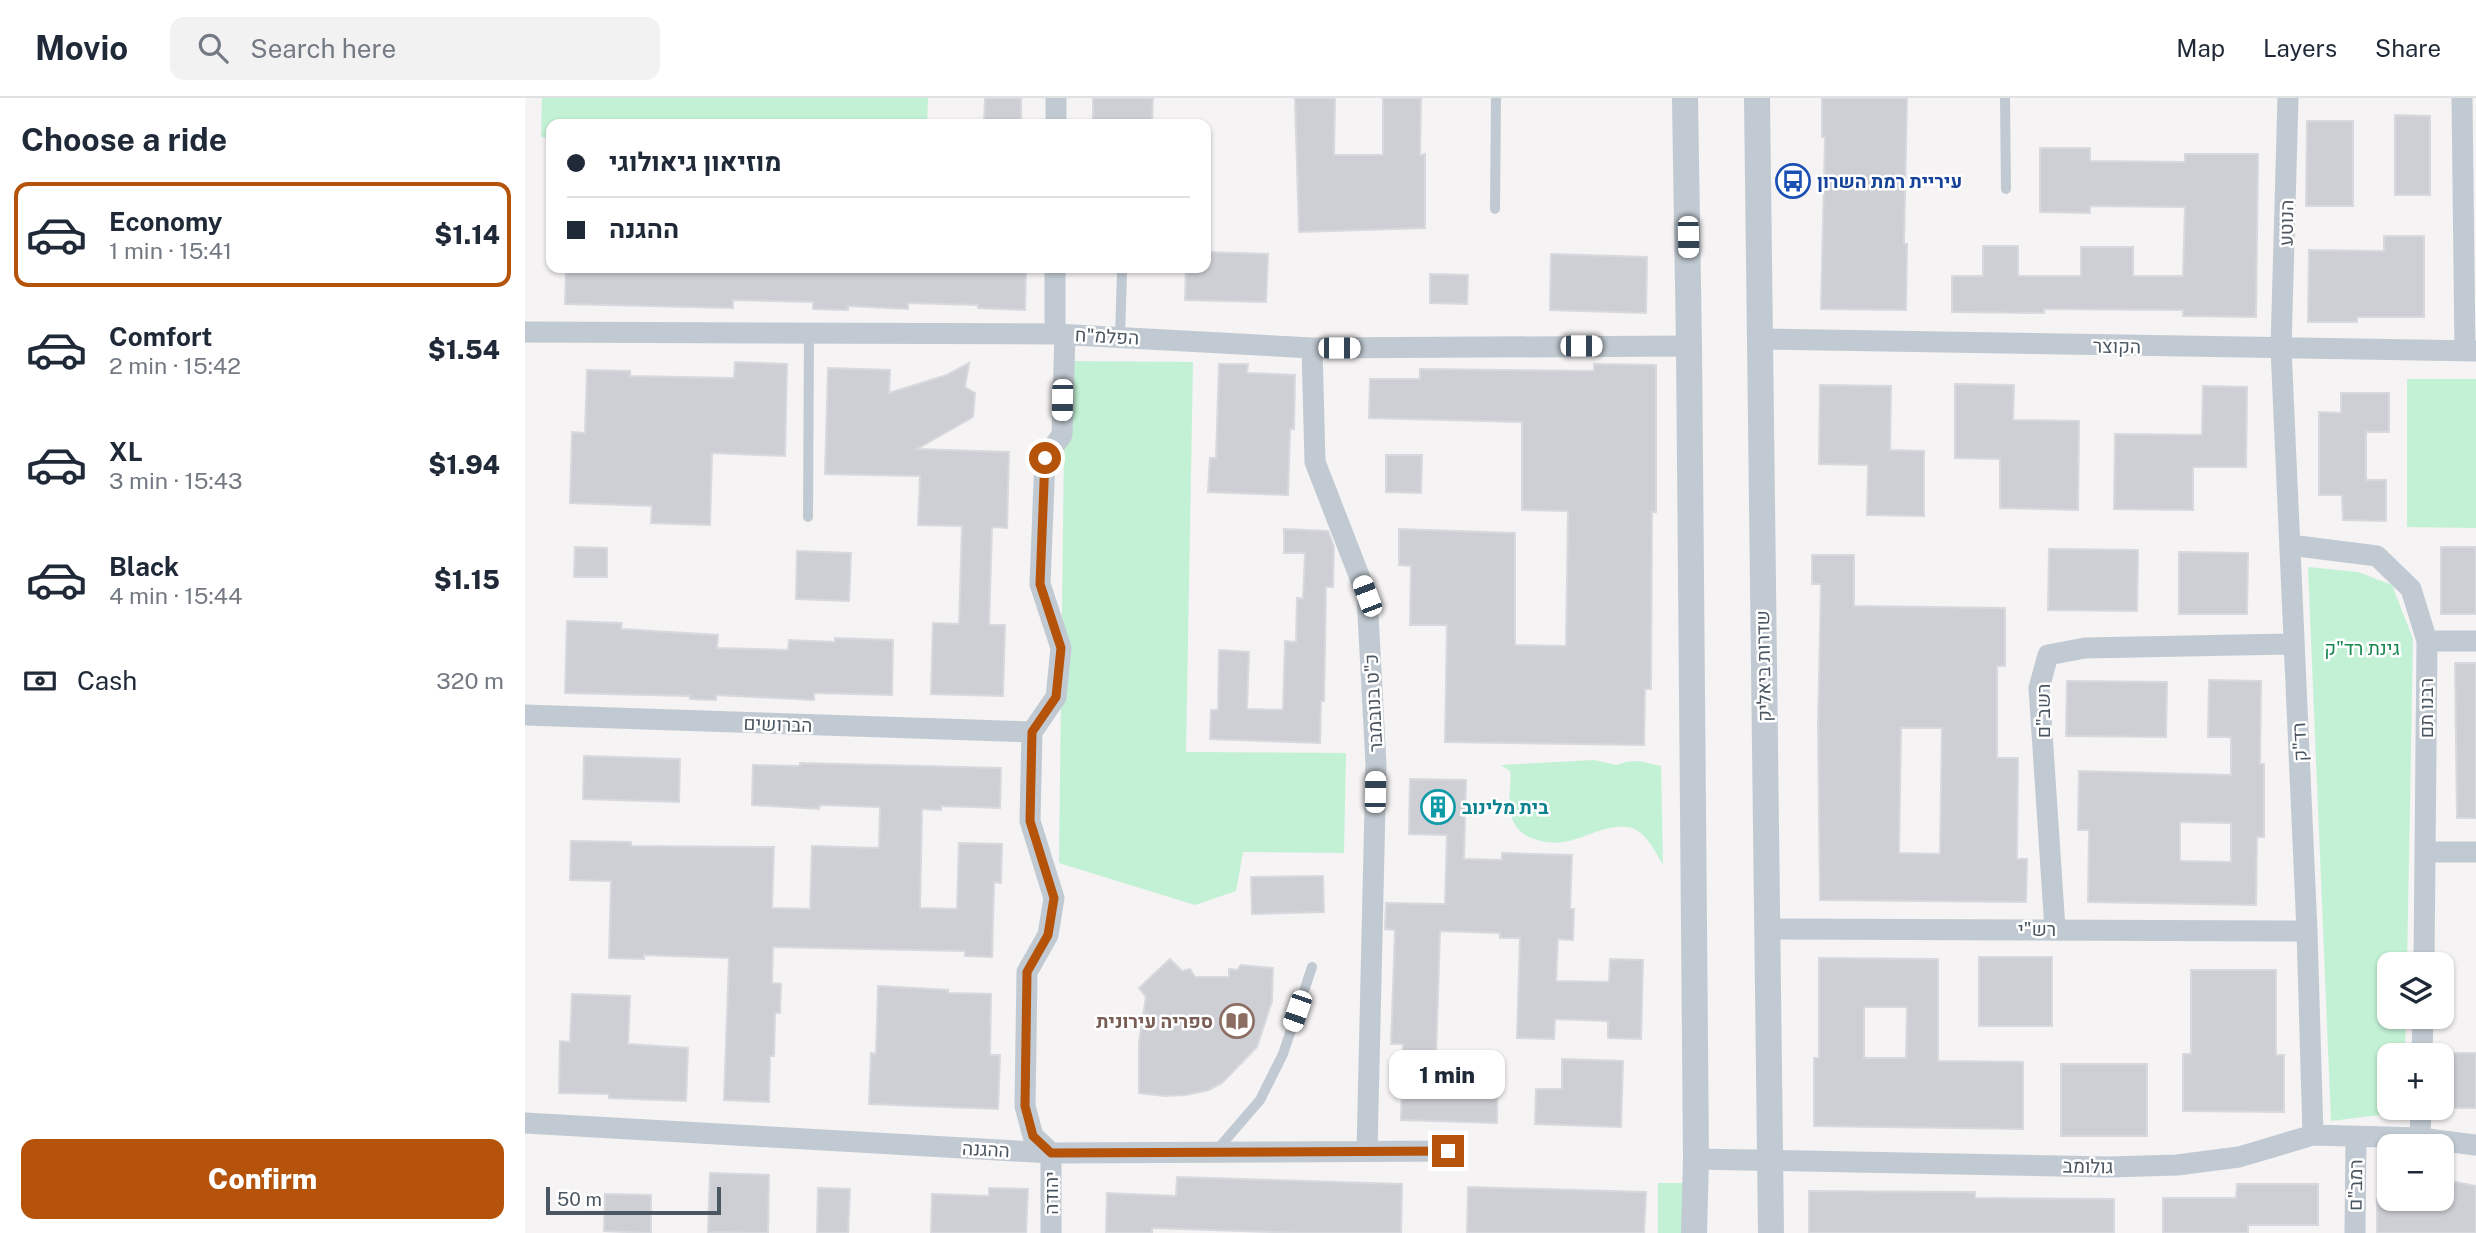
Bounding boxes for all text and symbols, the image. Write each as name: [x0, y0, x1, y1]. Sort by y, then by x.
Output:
search box: [170, 17, 660, 80]
text: Movio: [35, 29, 128, 67]
icon: search: [194, 29, 232, 67]
text: Search here: [250, 33, 396, 64]
text: Map: [2176, 34, 2225, 62]
text: Layers: [2263, 34, 2337, 62]
text: Share: [2375, 34, 2441, 62]
text: Choose a ride: [21, 121, 227, 158]
text: מוזיאון גיאולוגי: [609, 146, 782, 177]
bus stop icon: עיריית רמת השרון: [1774, 162, 1812, 200]
place label: עיריית רמת השרון: [1817, 170, 1962, 192]
street label: הנוטע: [2275, 200, 2297, 246]
icon: car: [25, 203, 88, 266]
text: Economy: [109, 206, 222, 237]
text: ההגנה: [609, 213, 679, 244]
car: [1678, 216, 1699, 258]
text: $1.14: [434, 219, 500, 250]
text: 1 min · 15:41: [109, 237, 232, 264]
icon: car: [25, 318, 88, 381]
text: Comfort: [109, 321, 212, 352]
street label: הפלמ"ח: [1074, 323, 1140, 349]
text: $1.54: [428, 334, 500, 365]
street label: הקוצר: [2093, 335, 2141, 357]
car: [1561, 336, 1603, 357]
car: [1319, 338, 1361, 359]
text: 2 min · 15:42: [109, 352, 241, 379]
car: [1052, 379, 1073, 421]
icon: car: [25, 433, 88, 496]
text: XL: [109, 436, 143, 467]
route start: [1029, 442, 1061, 474]
text: $1.94: [428, 449, 500, 480]
text: 3 min · 15:43: [109, 467, 242, 494]
icon: car: [25, 548, 88, 611]
text: Black: [109, 551, 179, 582]
text: $1.15: [434, 564, 500, 595]
car: [1350, 573, 1385, 619]
text: 4 min · 15:44: [109, 582, 242, 609]
street label: שדרות ביאליק: [1751, 610, 1775, 722]
park label: גינת רד"ק: [2324, 637, 2400, 659]
street label: כ"ט בנובמבר: [1359, 653, 1387, 753]
icon: cash: [21, 662, 59, 700]
text: Cash: [77, 665, 137, 696]
text: 320 m: [436, 667, 504, 694]
street label: רבנו תם: [2415, 678, 2437, 738]
street label: רשב"ם: [2032, 684, 2054, 738]
street label: הברושים: [743, 712, 813, 736]
street label: רד"ק: [2287, 722, 2311, 762]
car: [1365, 771, 1386, 813]
building icon: בית מלינוב: [1419, 788, 1457, 826]
place label: בית מלינוב: [1462, 796, 1549, 818]
street label: רש"י: [2018, 918, 2056, 940]
map controls: [2377, 952, 2454, 1211]
button: layers: [2377, 952, 2454, 1029]
car: [1281, 988, 1314, 1034]
library icon: ספריה עירונית: [1218, 1002, 1256, 1040]
place label: ספריה עירונית: [1096, 1010, 1213, 1032]
button: +: [2377, 1043, 2454, 1120]
callout: 1 min: [1390, 1049, 1506, 1098]
text: 1 min: [1419, 1061, 1475, 1088]
button: −: [2377, 1134, 2454, 1211]
route end: [1432, 1135, 1464, 1167]
street label: ההגנה: [962, 1137, 1010, 1161]
button: Confirm: [21, 1139, 504, 1219]
street label: גולומב: [2063, 1155, 2113, 1177]
street label: רמב"ם: [2344, 1159, 2366, 1211]
street label: יהודה: [1040, 1171, 1062, 1215]
scale bar: [546, 1184, 721, 1216]
text: 50 m: [557, 1188, 602, 1210]

